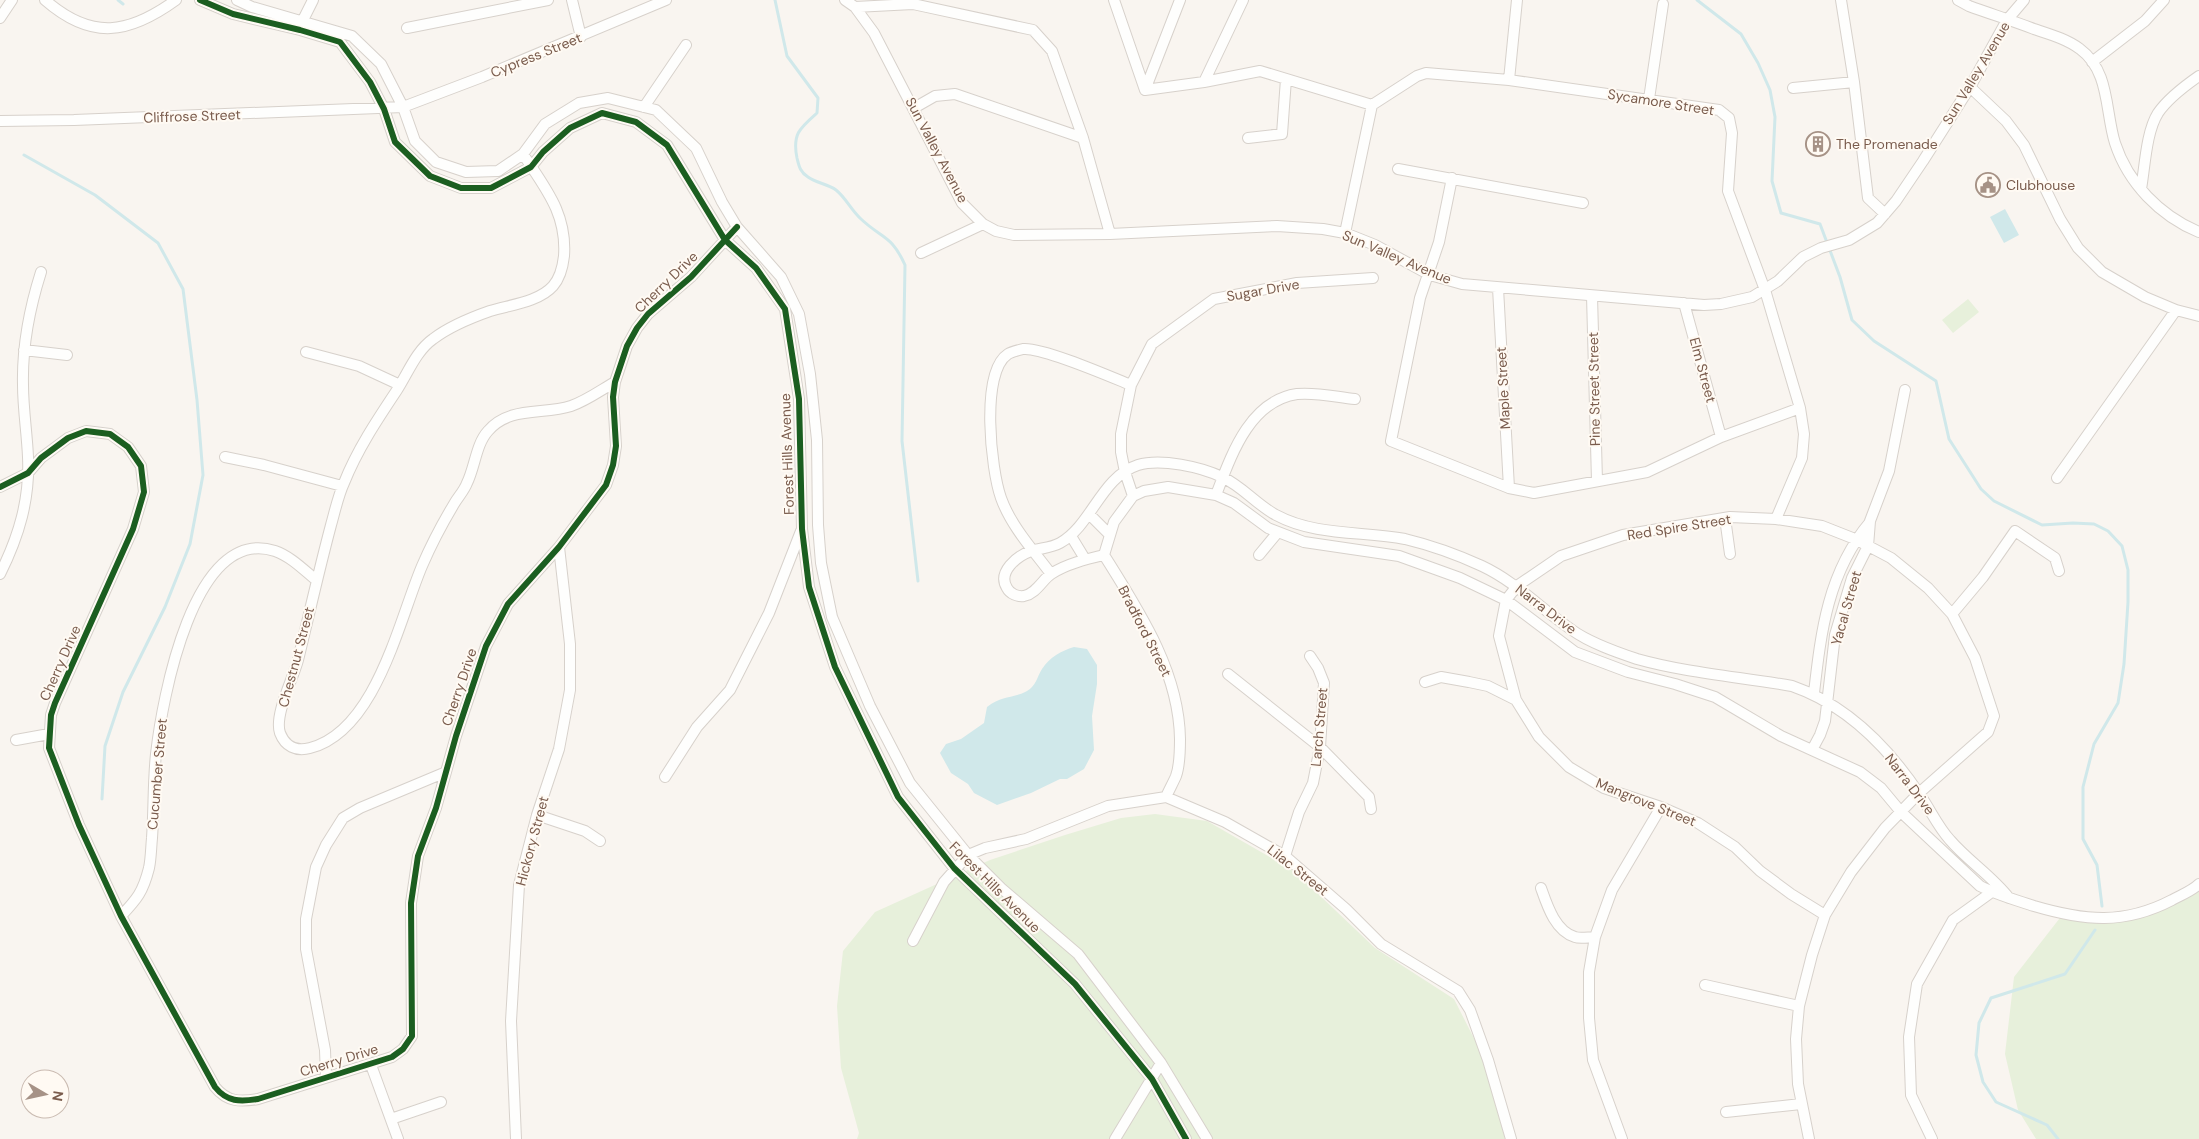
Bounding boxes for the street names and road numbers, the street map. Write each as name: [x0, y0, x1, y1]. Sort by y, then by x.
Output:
street label: Sun Valley Avenue: [1938, 18, 2014, 128]
street label: Cypress Street: [488, 29, 584, 81]
street label: Sycamore Street: [1606, 85, 1716, 119]
street label: Sun Valley Avenue: [902, 94, 972, 206]
street label: Cliffrose Street: [143, 105, 241, 127]
street label: Sun Valley Avenue: [1340, 226, 1454, 288]
street label: Cherry Drive: [631, 247, 701, 317]
street label: Sugar Drive: [1225, 275, 1301, 305]
street label: Pine Street Street: [1584, 332, 1604, 446]
street label: Elm Street: [1686, 335, 1720, 405]
street label: Maple Street: [1492, 346, 1514, 430]
street label: Forest Hills Avenue: [776, 393, 798, 515]
street label: Red Spire Street: [1626, 510, 1732, 544]
street label: Yacal Street: [1827, 569, 1865, 647]
street label: Narra Drive: [1512, 580, 1580, 638]
street label: Bradford Street: [1114, 582, 1176, 680]
street label: Chestnut Street: [274, 605, 318, 709]
street label: Cherry Drive: [35, 622, 85, 704]
street label: Cherry Drive: [437, 646, 481, 728]
street label: Larch Street: [1307, 687, 1331, 767]
street label: Cucumber Street: [143, 717, 171, 831]
street label: Narra Drive: [1881, 750, 1939, 818]
street label: Mangrove Street: [1593, 774, 1699, 830]
street label: Hickory Street: [511, 794, 553, 888]
street label: Forest Hills Avenue: [946, 838, 1044, 936]
street label: Lilac Street: [1264, 840, 1332, 900]
street label: Cherry Drive: [298, 1040, 380, 1080]

